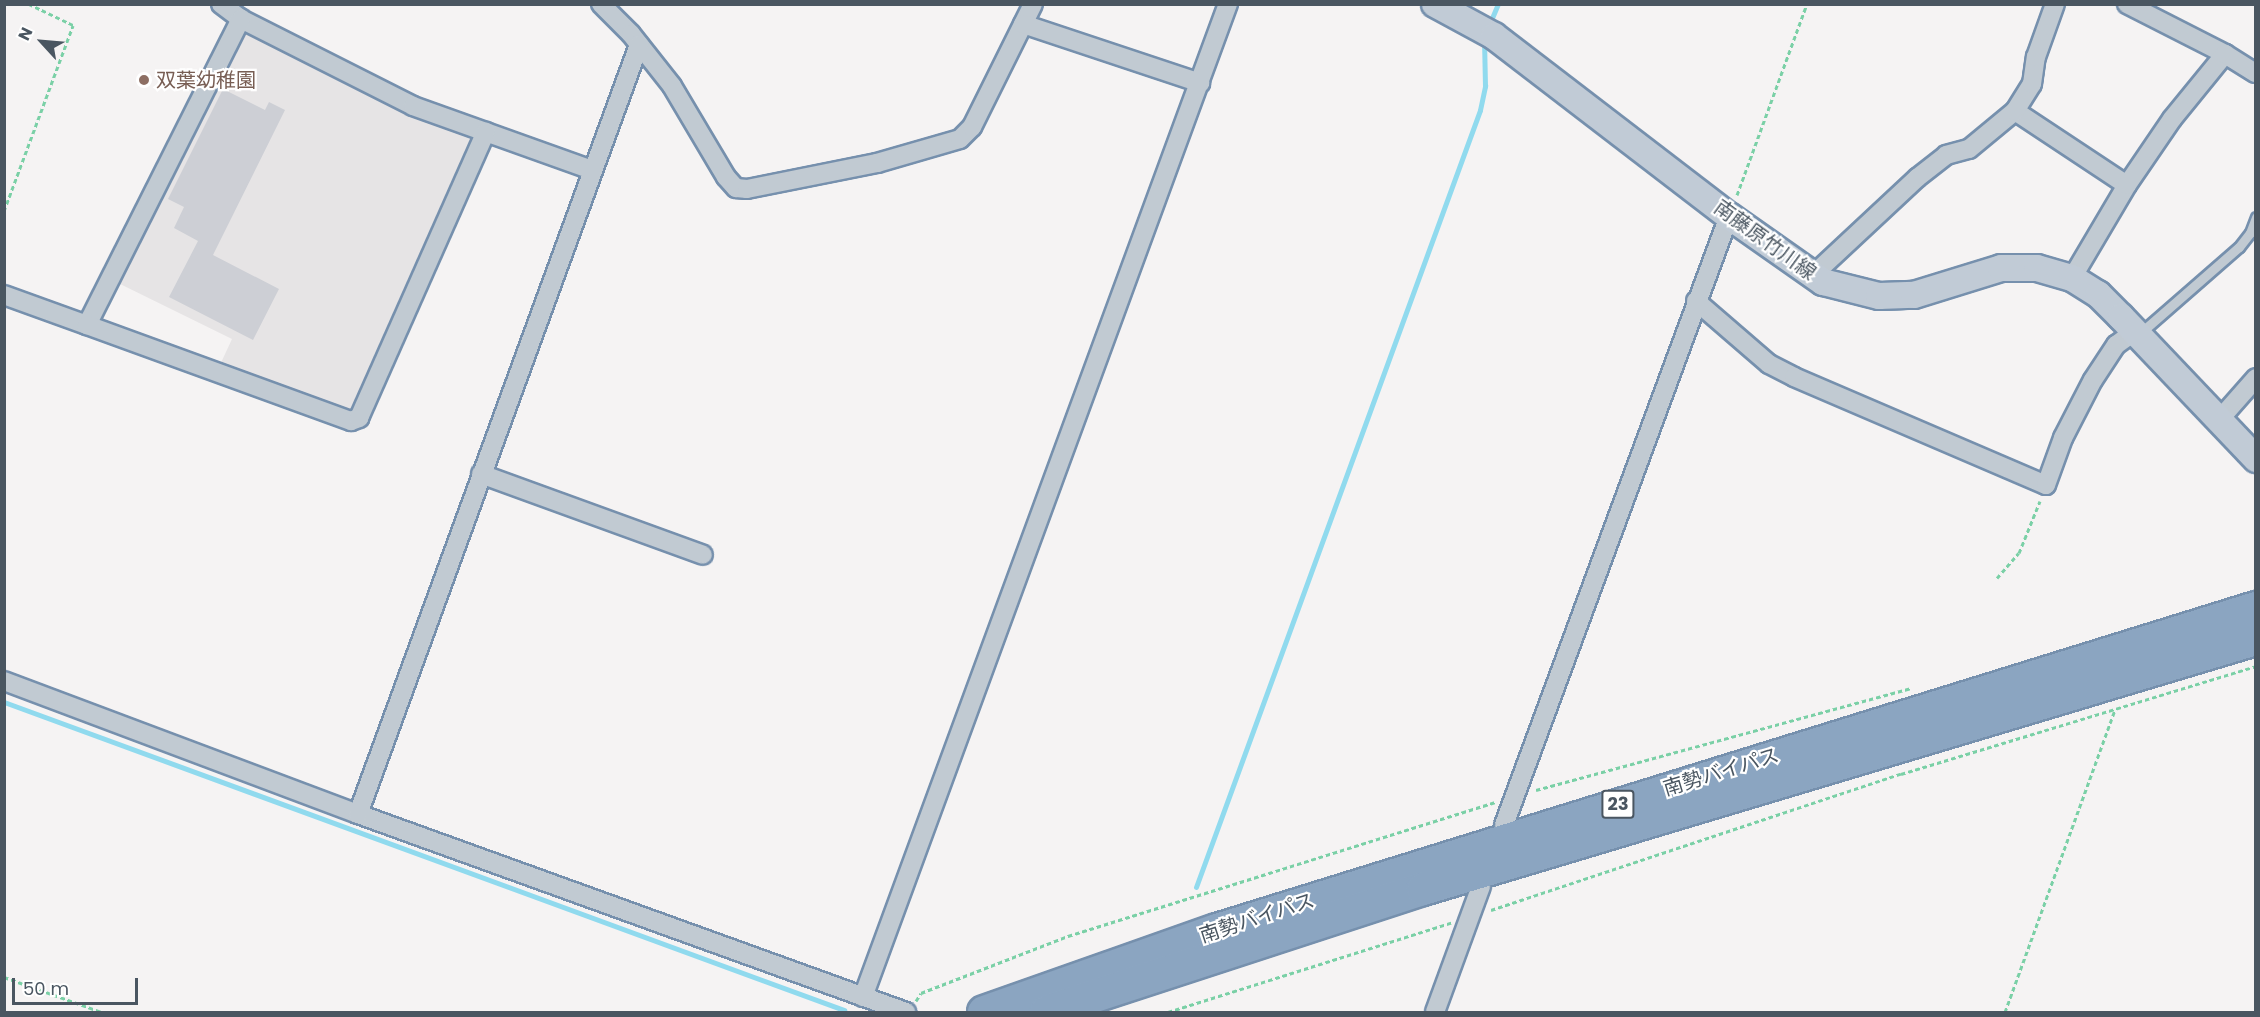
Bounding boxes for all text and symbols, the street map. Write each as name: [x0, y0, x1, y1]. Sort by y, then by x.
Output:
north arrow: [12, 12, 72, 72]
text: N: [12, 23, 38, 44]
place label: 双葉幼稚園: [156, 68, 256, 92]
marker: 双葉幼稚園: [137, 73, 151, 87]
street label: 南藤原竹川線: [1709, 195, 1821, 285]
street label: 南勢バイパス: [1660, 743, 1782, 801]
road number: 23: [1600, 789, 1636, 819]
street label: 南勢バイパス: [1196, 888, 1318, 948]
scale bar: [15, 966, 141, 1004]
text: 50 m: [23, 976, 69, 1001]

